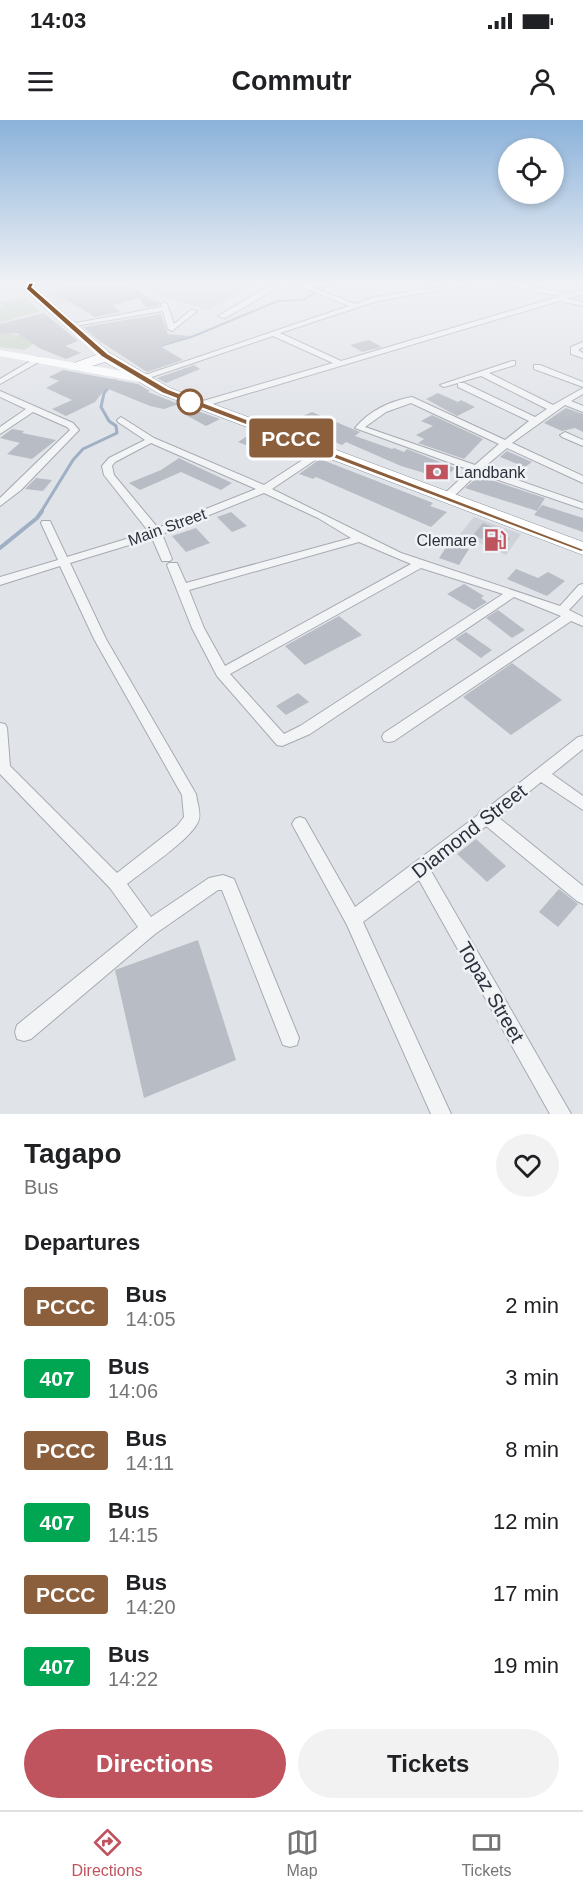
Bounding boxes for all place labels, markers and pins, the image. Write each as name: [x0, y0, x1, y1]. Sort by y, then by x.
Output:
unlabelled marker: [177, 389, 203, 415]
bank icon: Landbank: [424, 459, 450, 485]
place label: Landbank: [455, 464, 526, 481]
fuel station icon: Clemare: [482, 527, 508, 553]
place label: Clemare: [417, 532, 477, 549]

